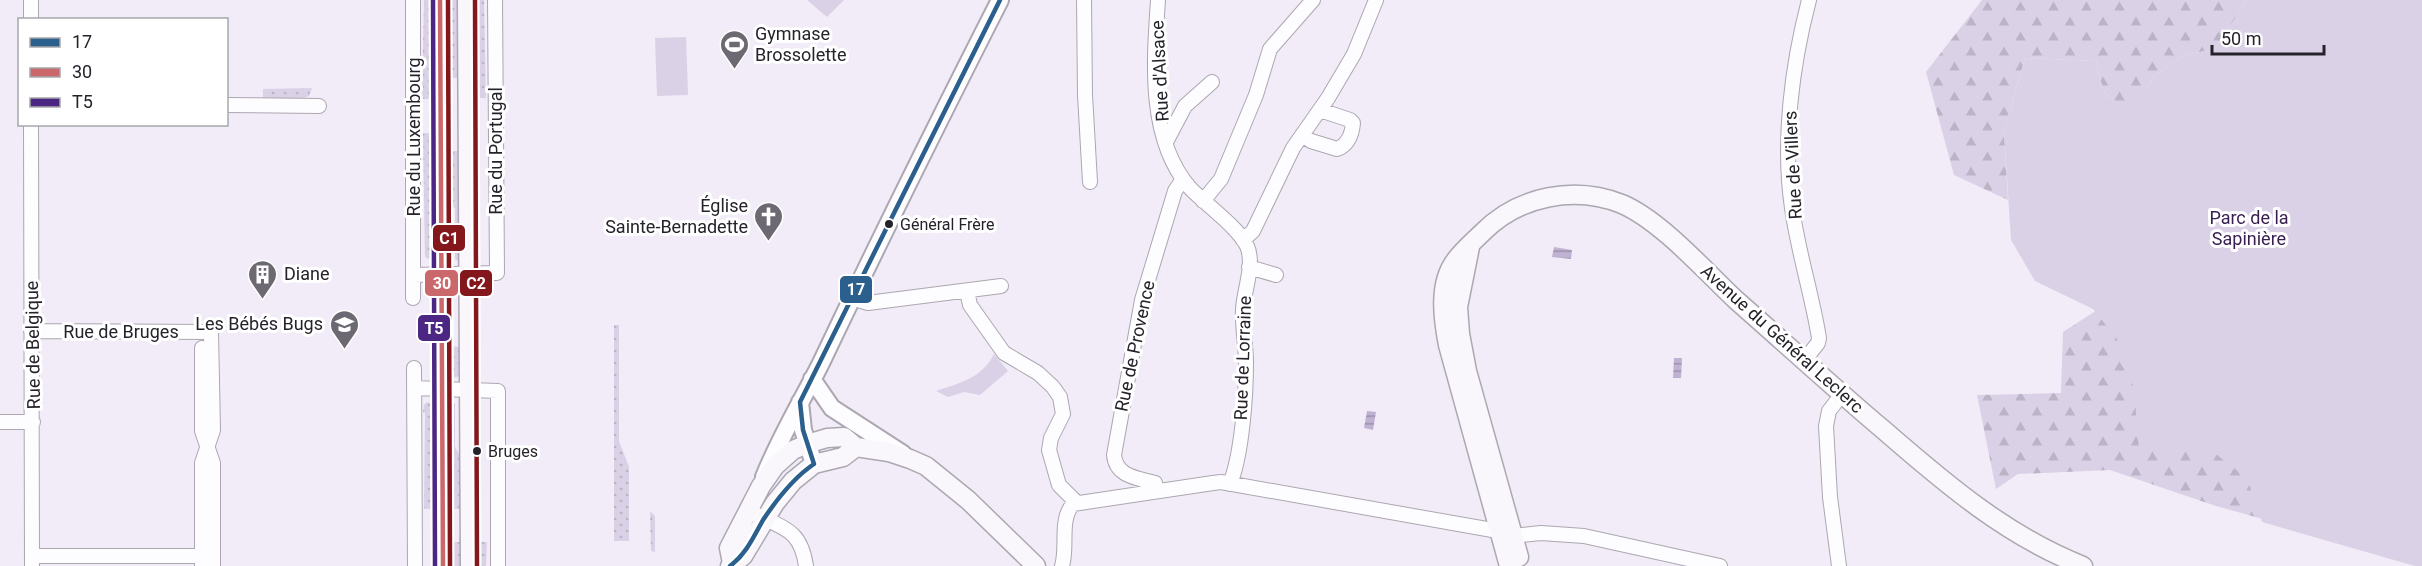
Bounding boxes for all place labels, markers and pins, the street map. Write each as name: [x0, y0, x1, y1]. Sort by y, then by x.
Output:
place label: Gymnase Brossolette: [755, 23, 847, 65]
sports icon: Gymnase Brossolette: [718, 28, 750, 70]
place label: Église Sainte-Bernadette: [605, 195, 748, 237]
church icon: Église Sainte-Bernadette: [753, 200, 785, 242]
place label: Général Frère: [900, 215, 995, 234]
marker: Général Frère: [883, 218, 895, 230]
building icon: Diane: [247, 258, 279, 300]
place label: Diane: [284, 263, 329, 284]
school or university icon: Les Bébés Bugs: [328, 308, 360, 350]
place label: Les Bébés Bugs: [195, 313, 323, 334]
place label: Bruges: [488, 442, 538, 461]
marker: Bruges: [471, 445, 483, 457]

